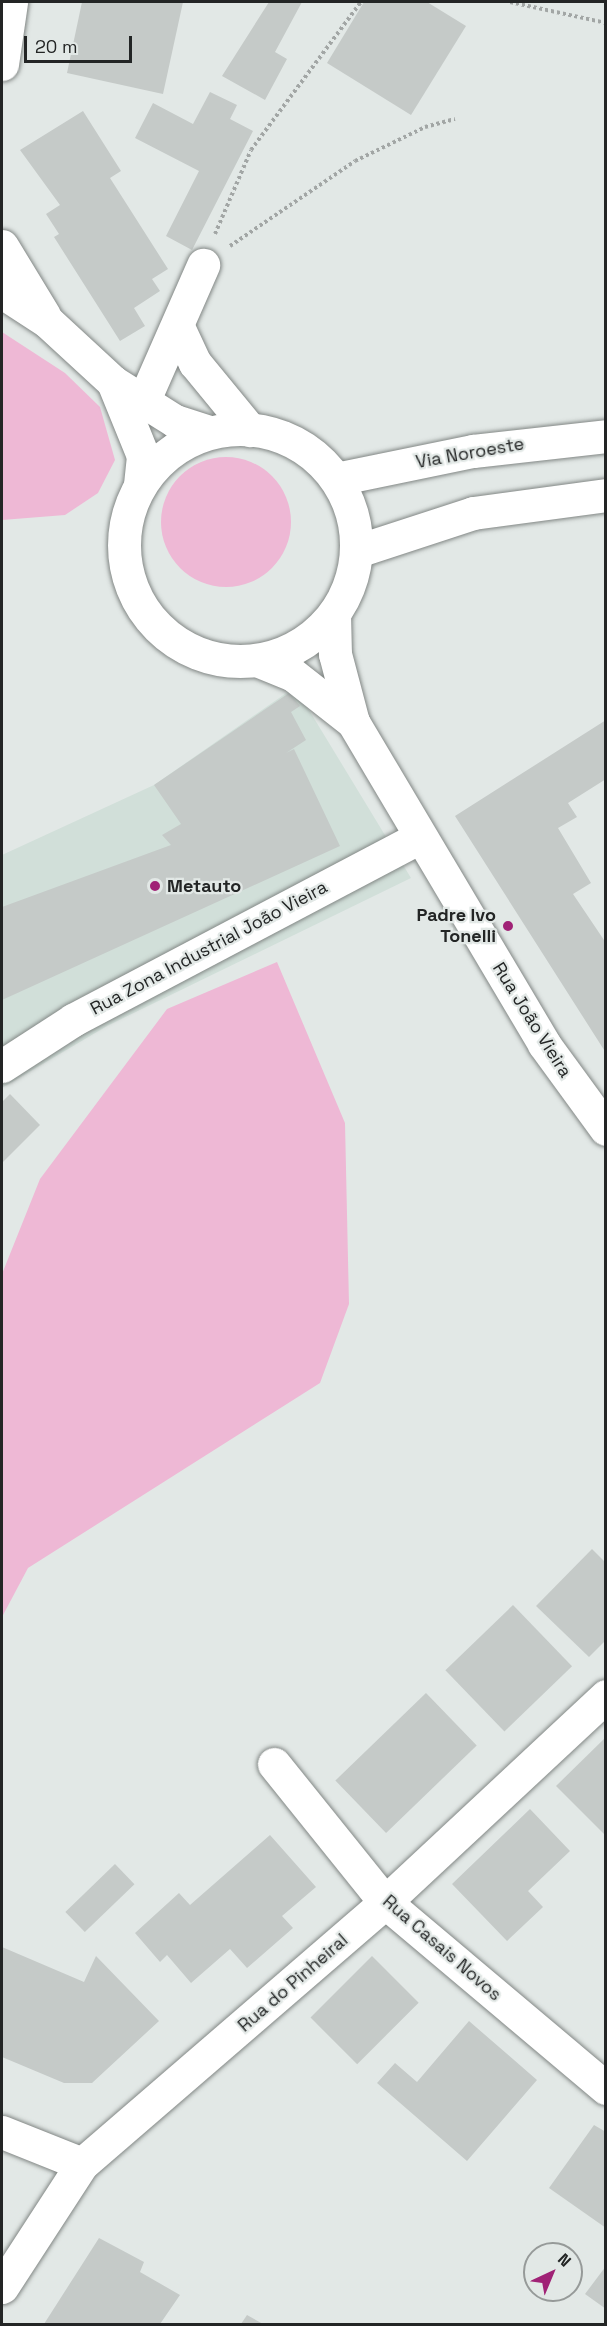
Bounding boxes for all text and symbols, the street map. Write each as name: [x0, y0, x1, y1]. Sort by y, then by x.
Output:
scale bar: [27, 24, 135, 62]
text: 20 m: [35, 35, 78, 58]
street label: Via Noroeste: [414, 433, 526, 473]
place label: Metauto: [167, 875, 241, 897]
street label: Rua Zona Industrial João Vieira: [87, 876, 331, 1020]
marker: Metauto: [148, 879, 162, 893]
place label: Padre Ivo Tonelli: [416, 905, 496, 948]
marker: Padre Ivo Tonelli: [501, 919, 515, 933]
street label: Rua João Vieira: [488, 958, 576, 1082]
street label: Rua Casais Novos: [378, 1891, 506, 2005]
street label: Rua do Pinheiral: [234, 1929, 352, 2037]
north arrow: [523, 2242, 583, 2302]
text: N: [553, 2249, 576, 2271]

